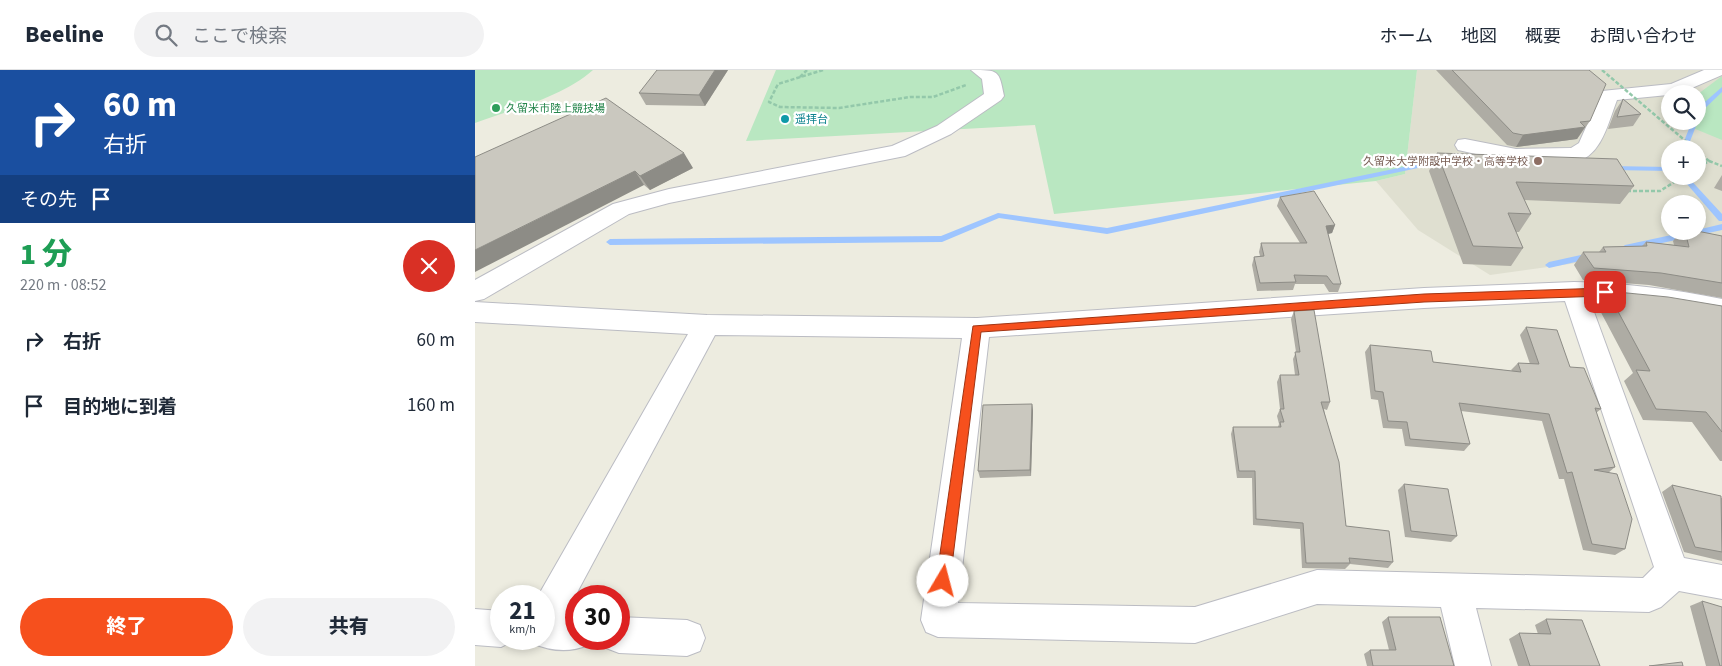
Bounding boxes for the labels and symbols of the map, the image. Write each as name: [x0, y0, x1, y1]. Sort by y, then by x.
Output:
place label: 久留米市陸上競技場: [506, 101, 605, 116]
marker: 久留米市陸上競技場: [490, 102, 502, 114]
place label: 遥拝台: [795, 112, 828, 127]
marker: 遥拝台: [779, 113, 791, 125]
place label: 久留米大学附設中学校・高等学校: [1363, 154, 1528, 169]
marker: 久留米大学附設中学校・高等学校: [1532, 155, 1544, 167]
pin: [1584, 271, 1626, 313]
position arrow: [916, 554, 968, 606]
speed limit sign: 30: [565, 585, 630, 650]

